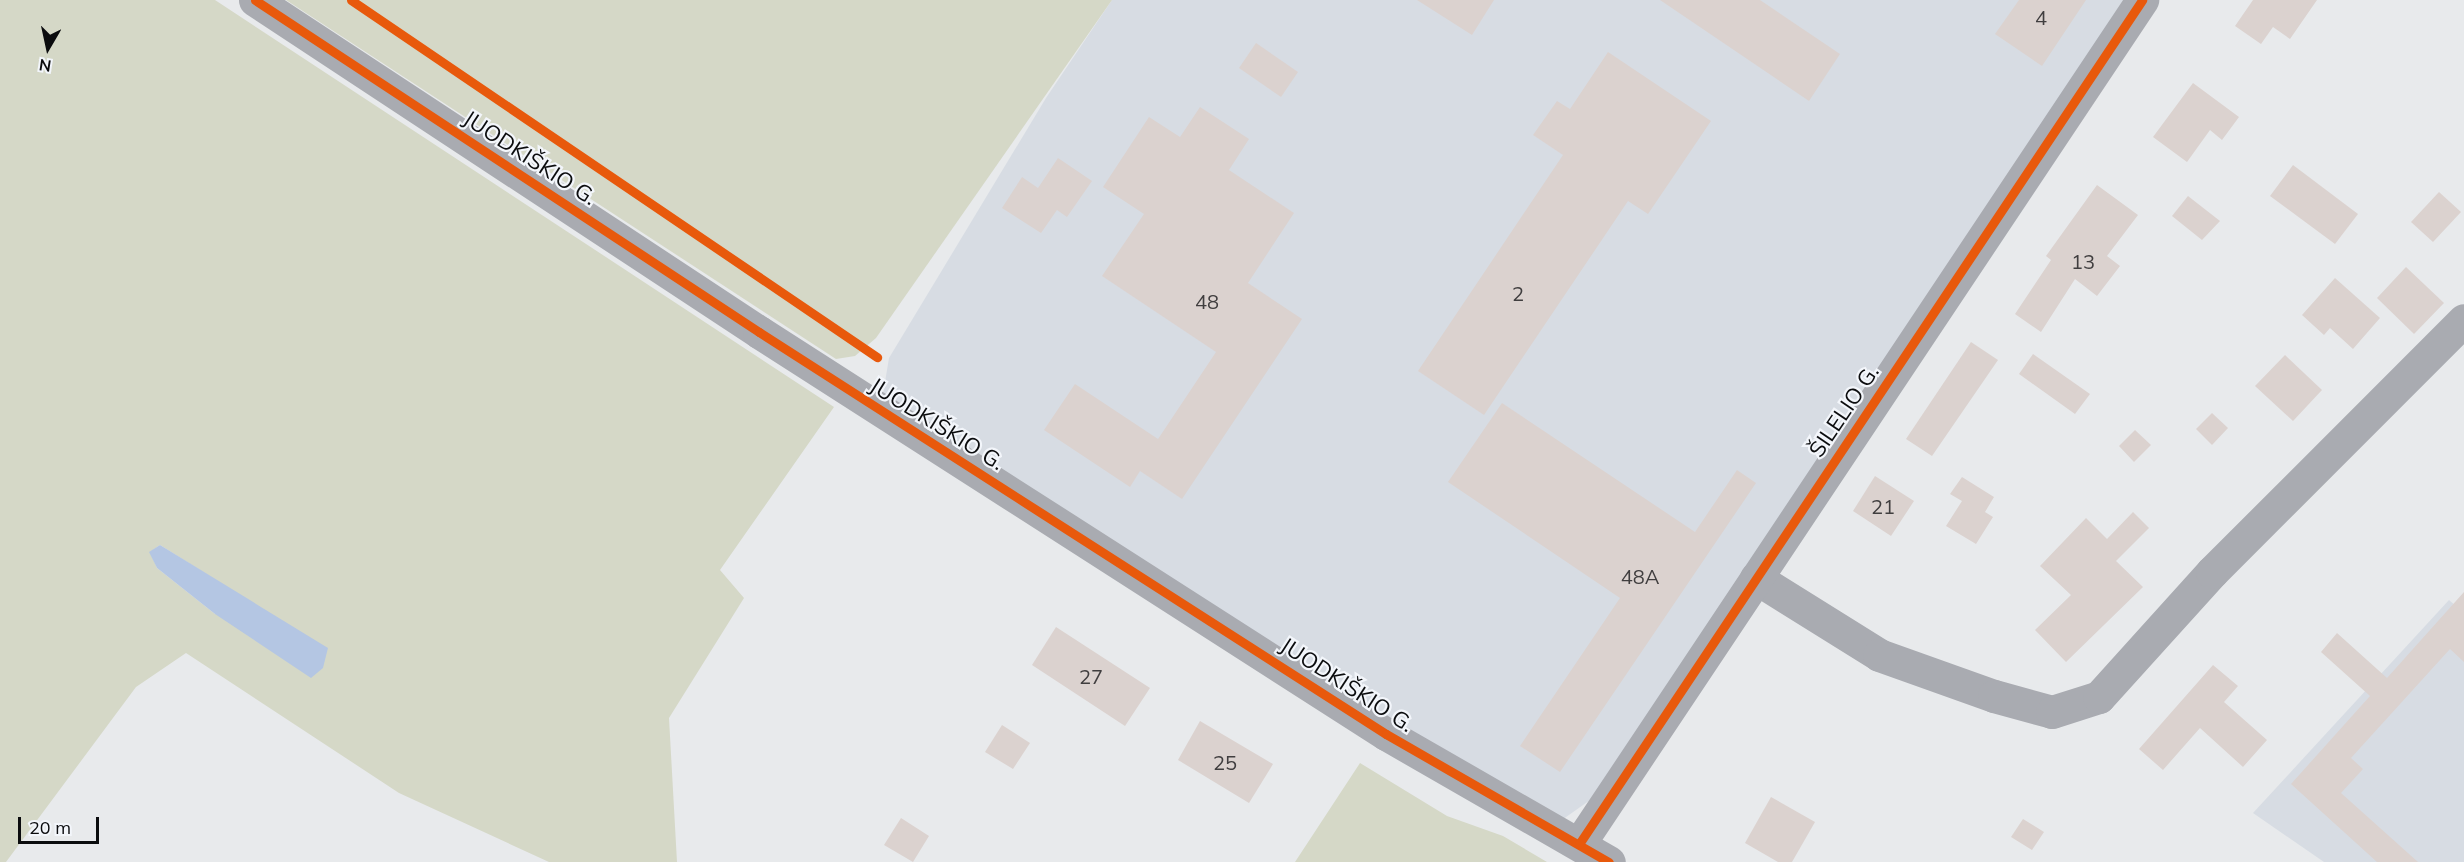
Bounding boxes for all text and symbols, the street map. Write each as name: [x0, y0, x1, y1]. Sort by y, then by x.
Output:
house number: 4: [2035, 5, 2047, 29]
north arrow: [18, 18, 78, 78]
text: N: [38, 55, 53, 77]
street label: JUODKIŠKIO G.: [458, 105, 602, 211]
house number: 13: [2071, 249, 2095, 273]
house number: 2: [1512, 281, 1524, 305]
house number: 48: [1195, 289, 1219, 313]
street label: ŠILELIO G.: [1803, 360, 1885, 462]
street label: JUODKIŠKIO G.: [865, 372, 1009, 476]
house number: 21: [1871, 494, 1895, 518]
house number: 48A: [1621, 564, 1659, 588]
street label: JUODKIŠKIO G.: [1275, 632, 1419, 738]
house number: 27: [1079, 664, 1103, 688]
house number: 25: [1213, 750, 1237, 774]
scale bar: [21, 805, 102, 843]
text: 20 m: [29, 816, 71, 839]

